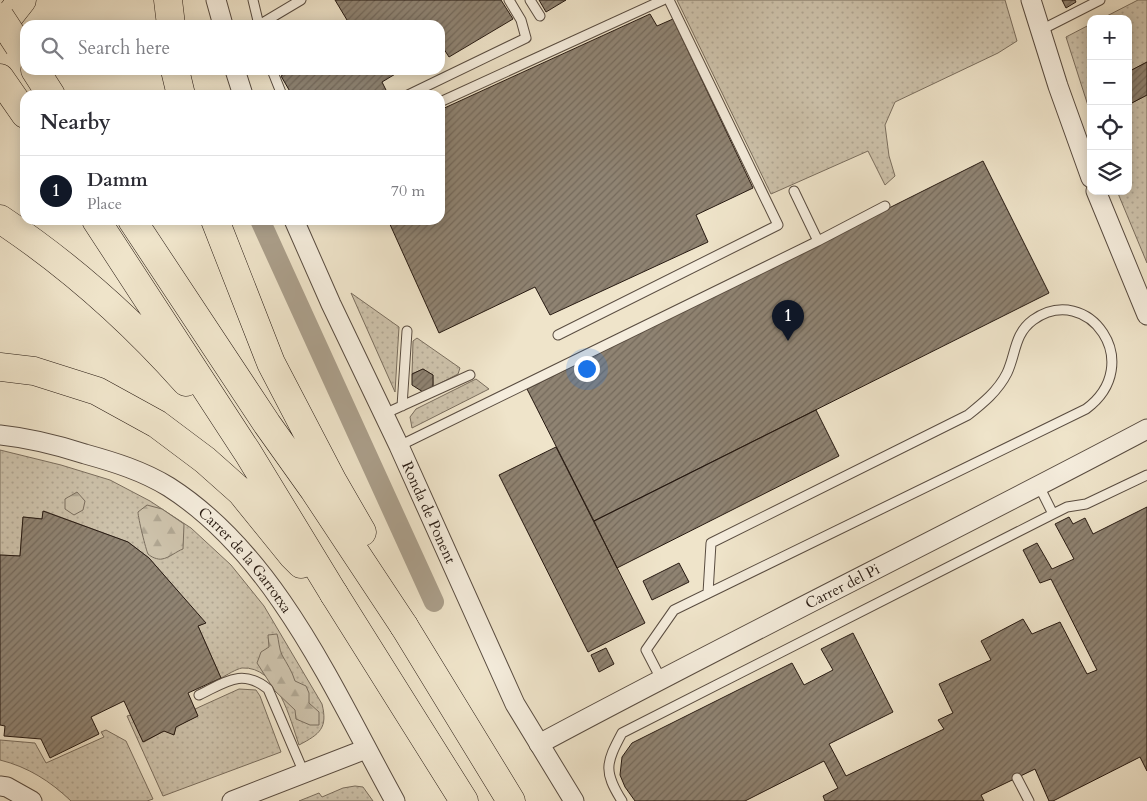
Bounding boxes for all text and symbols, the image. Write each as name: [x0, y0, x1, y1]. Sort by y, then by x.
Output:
map controls: [1087, 15, 1132, 195]
button: +: [1087, 15, 1132, 60]
search box: [20, 20, 445, 75]
icon: search: [38, 34, 66, 62]
text: Search here: [78, 35, 170, 61]
button: −: [1087, 60, 1132, 105]
button: locate: [1087, 105, 1132, 150]
text: Nearby: [40, 108, 111, 137]
button: layers: [1087, 150, 1132, 195]
text: Damm: [87, 167, 148, 193]
text: 1: [52, 180, 60, 202]
text: 70 m: [391, 180, 425, 202]
text: Place: [87, 193, 122, 215]
pin: 1: [772, 300, 804, 341]
your location: [574, 356, 600, 382]
street label: Ronda de Ponent: [397, 458, 461, 567]
street label: Carrer de la Garrotxa: [194, 502, 297, 617]
street label: Carrer del Pi: [802, 559, 883, 614]

